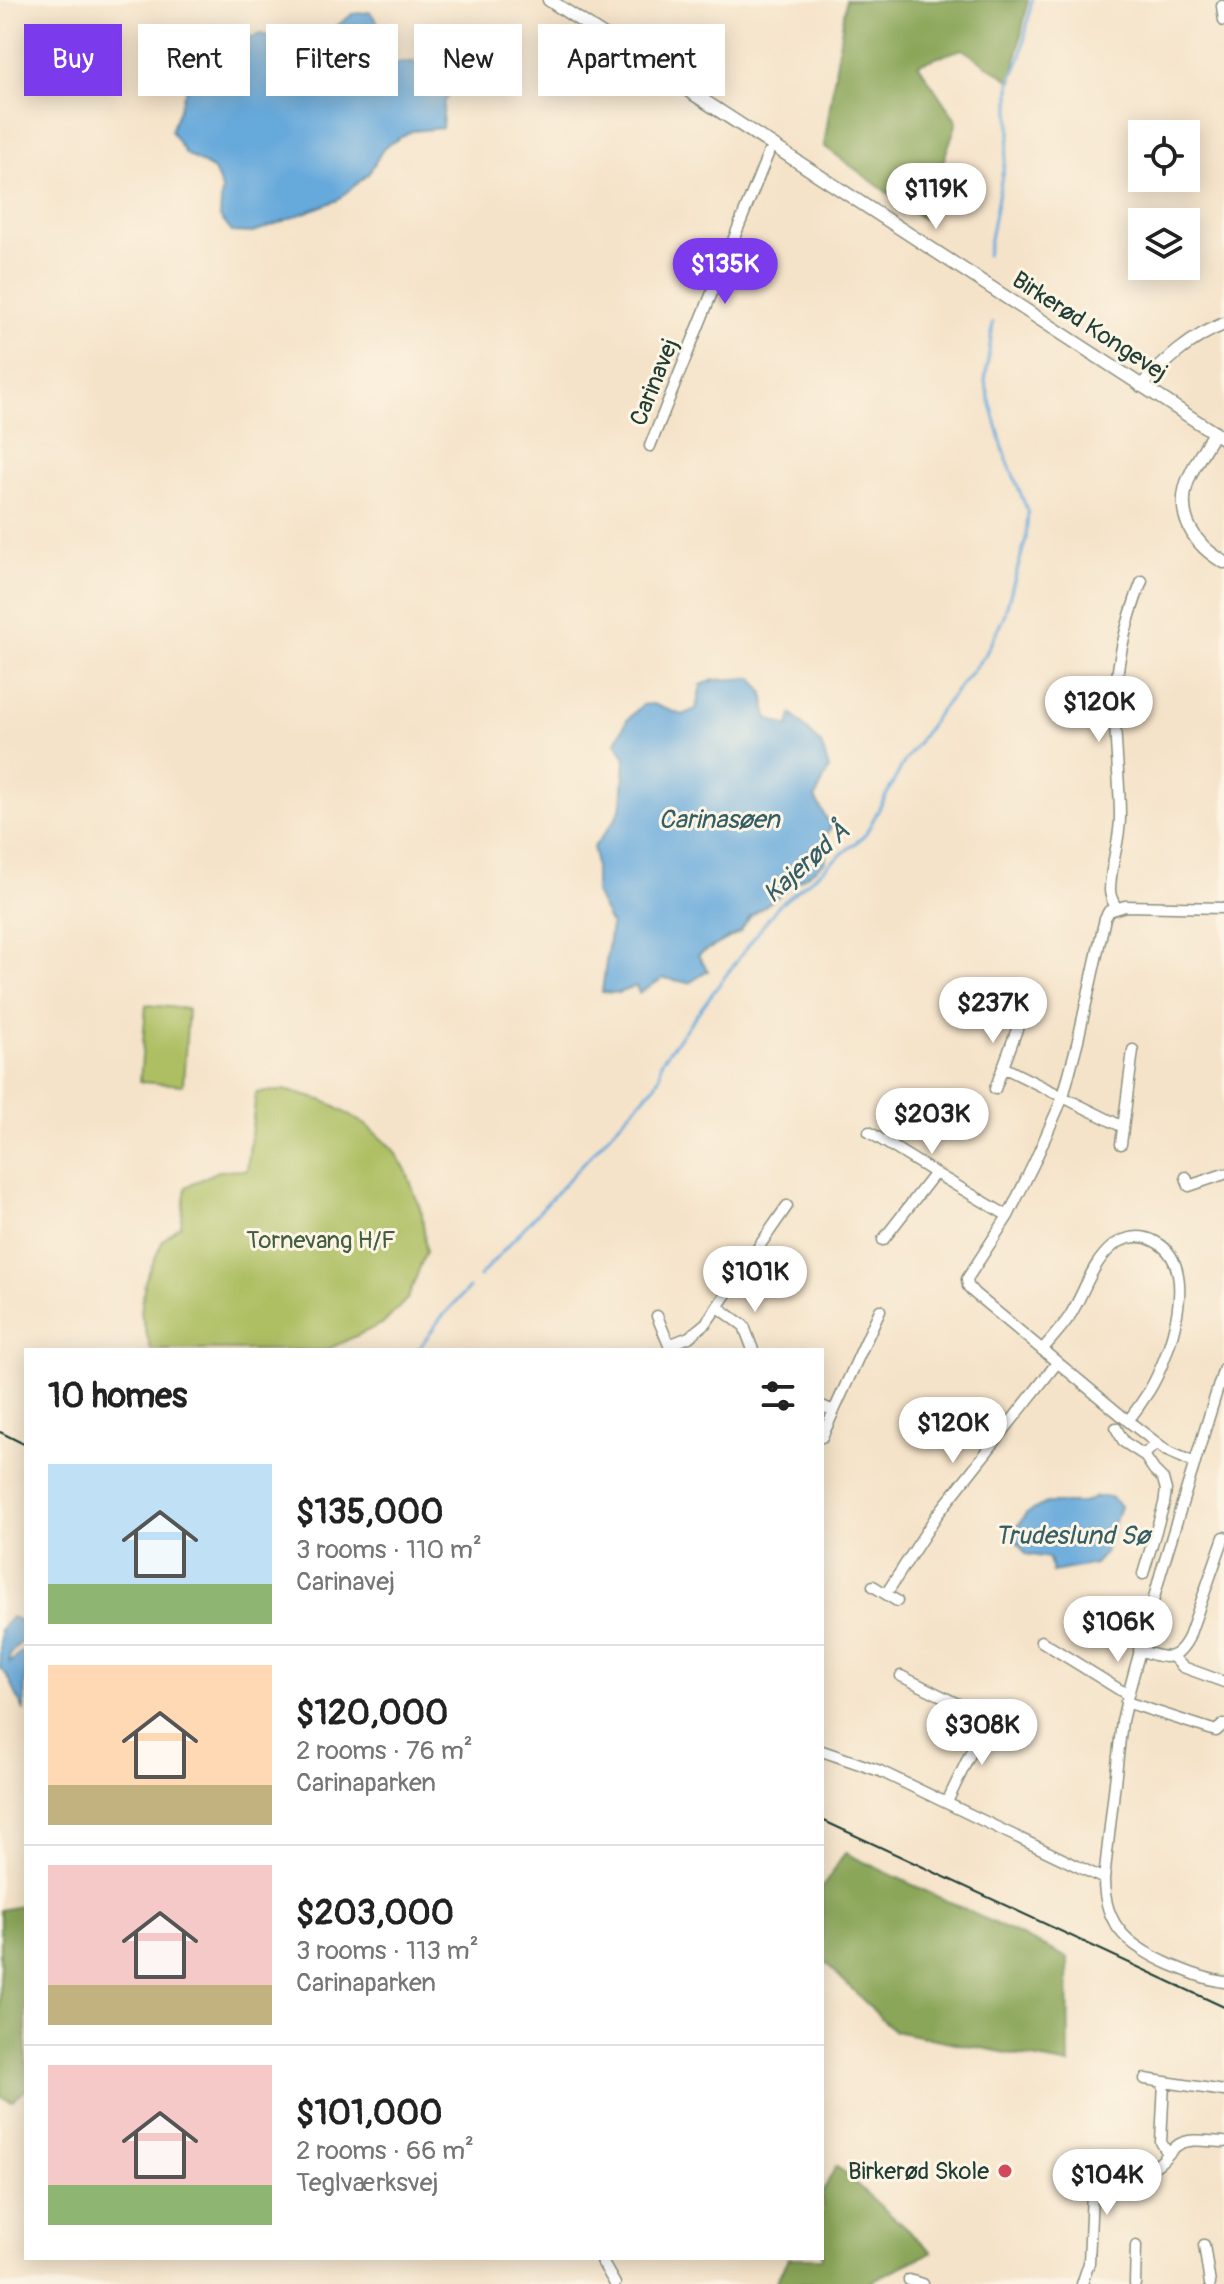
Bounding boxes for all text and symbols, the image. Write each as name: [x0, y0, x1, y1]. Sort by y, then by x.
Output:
chip: Buy: [24, 24, 122, 96]
chip: Rent: [138, 24, 250, 96]
chip: Filters: [266, 24, 398, 96]
chip: New: [414, 24, 522, 96]
chip: Apartment: [538, 24, 725, 96]
map controls: [1128, 120, 1200, 280]
button: locate: [1128, 120, 1200, 192]
pin: $119K: [880, 163, 992, 231]
text: $119K: [904, 173, 968, 205]
button: layers: [1128, 208, 1200, 280]
pin: $135K: [669, 238, 781, 306]
text: $135K: [691, 248, 759, 280]
street label: Birkerød Kongevej: [1007, 265, 1173, 387]
street label: Carinavej: [624, 334, 685, 430]
pin: $120K: [1043, 676, 1155, 744]
text: $120K: [1063, 686, 1135, 718]
water label: Carinasøen: [658, 804, 781, 836]
water label: Kajerød Å: [756, 815, 857, 910]
pin: $237K: [937, 977, 1049, 1045]
text: $237K: [957, 987, 1029, 1019]
pin: $203K: [876, 1088, 988, 1156]
text: $203K: [894, 1098, 970, 1130]
park label: Tornevang H/F: [246, 1226, 396, 1255]
pin: $101K: [699, 1246, 811, 1314]
text: $101K: [721, 1256, 789, 1288]
icon: filters: [756, 1374, 800, 1418]
text: 10 homes: [48, 1375, 187, 1418]
pin: $120K: [897, 1397, 1009, 1465]
text: $120K: [917, 1407, 989, 1439]
text: $135,000: [296, 1491, 443, 1534]
icon: home: [112, 1496, 208, 1592]
water label: Trudeslund Sø: [995, 1520, 1153, 1552]
text: 3 rooms · 110 m²: [296, 1534, 482, 1566]
text: Carinavej: [296, 1566, 395, 1598]
pin: $106K: [1062, 1596, 1174, 1664]
text: $106K: [1082, 1606, 1154, 1638]
text: $120,000: [296, 1692, 448, 1735]
icon: home: [112, 1697, 208, 1793]
pin: $308K: [926, 1699, 1038, 1767]
text: $308K: [944, 1709, 1020, 1741]
text: 2 rooms · 76 m²: [296, 1735, 473, 1767]
text: Carinaparken: [296, 1767, 436, 1799]
text: $203,000: [296, 1892, 454, 1935]
icon: home: [112, 1897, 208, 1993]
text: 3 rooms · 113 m²: [296, 1935, 479, 1967]
text: Carinaparken: [296, 1967, 436, 1999]
text: $101,000: [296, 2092, 443, 2135]
icon: home: [112, 2097, 208, 2193]
text: 2 rooms · 66 m²: [296, 2135, 474, 2167]
pin: $104K: [1051, 2149, 1163, 2217]
place label: Birkerød Skole: [848, 2157, 989, 2186]
text: $104K: [1071, 2159, 1143, 2191]
marker: Birkerød Skole: [996, 2162, 1014, 2180]
text: Teglværksvej: [296, 2167, 438, 2199]

